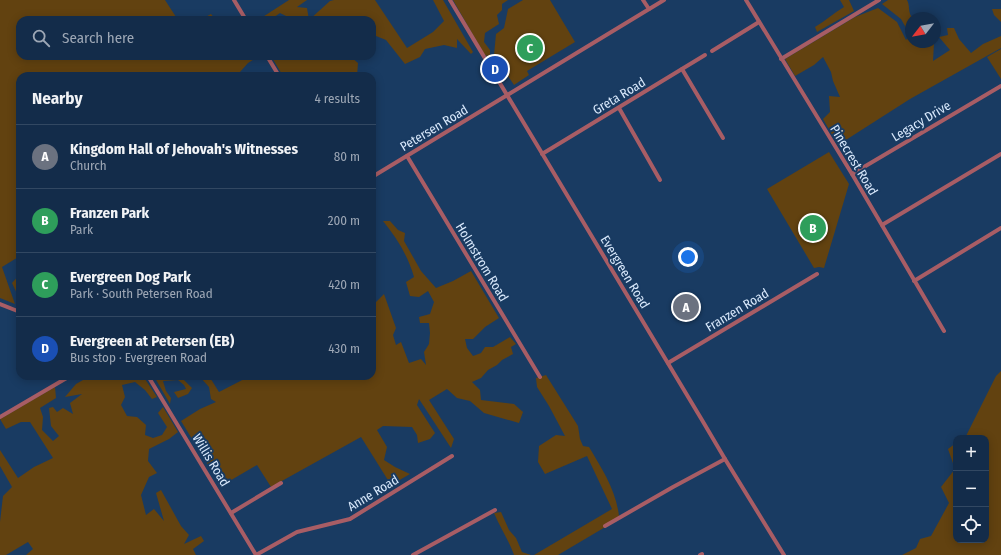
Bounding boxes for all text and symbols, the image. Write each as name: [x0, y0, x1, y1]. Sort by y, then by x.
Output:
north arrow: [905, 12, 941, 48]
search box: [16, 16, 376, 60]
icon: search: [30, 27, 52, 49]
text: Search here: [62, 29, 134, 47]
pin: C: [517, 33, 543, 63]
pin: D: [482, 54, 508, 84]
street label: Greta Road: [590, 74, 648, 118]
text: Nearby: [32, 88, 83, 109]
text: 4 results: [314, 91, 360, 106]
street label: Legacy Drive: [889, 98, 953, 144]
street label: Petersen Road: [397, 102, 471, 154]
street label: Pinecrest Road: [827, 122, 881, 198]
text: Kingdom Hall of Jehovah's Witnesses: [70, 140, 298, 158]
text: A: [41, 149, 49, 164]
text: 80 m: [334, 149, 360, 164]
text: Church: [70, 158, 107, 173]
text: Franzen Park: [70, 204, 149, 222]
text: B: [41, 213, 49, 228]
text: 200 m: [328, 213, 360, 228]
pin: B: [800, 213, 826, 243]
street label: Holmstrom Road: [453, 220, 511, 304]
text: Park: [70, 222, 93, 237]
street label: Evergreen Road: [597, 233, 653, 311]
your location: [678, 247, 698, 267]
text: Evergreen Dog Park: [70, 268, 191, 286]
text: C: [42, 277, 48, 292]
text: 420 m: [328, 277, 360, 292]
street label: Franzen Road: [703, 285, 771, 335]
text: Park · South Petersen Road: [70, 286, 213, 301]
pin: A: [673, 292, 699, 322]
text: Evergreen at Petersen (EB): [70, 332, 234, 350]
text: D: [41, 341, 49, 356]
text: 430 m: [328, 341, 360, 356]
text: Bus stop · Evergreen Road: [70, 350, 207, 365]
street label: Willis Road: [189, 431, 233, 489]
map controls: [953, 435, 989, 543]
button: +: [953, 435, 989, 471]
button: −: [953, 471, 989, 507]
street label: Anne Road: [345, 472, 401, 514]
button: locate: [953, 507, 989, 543]

